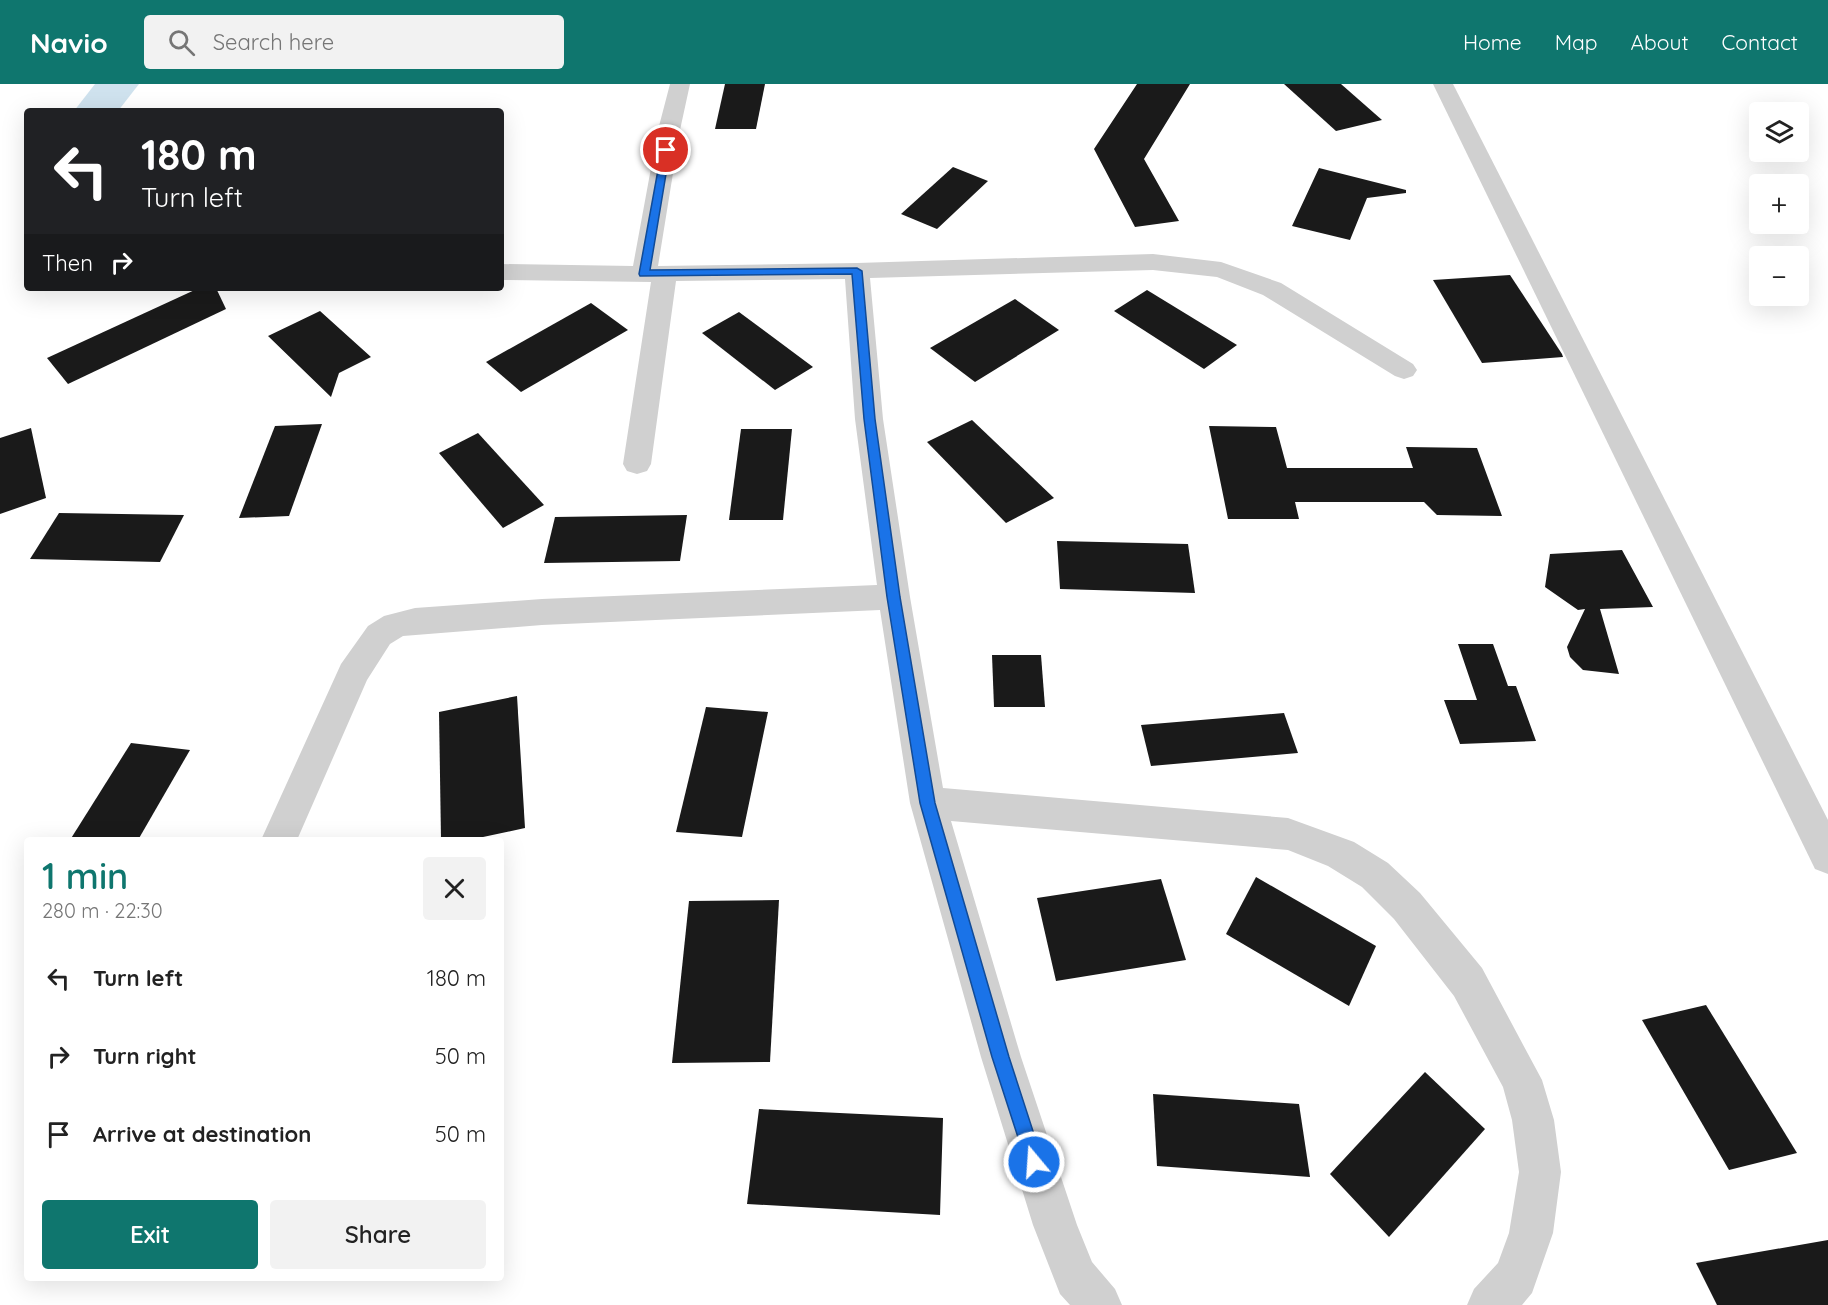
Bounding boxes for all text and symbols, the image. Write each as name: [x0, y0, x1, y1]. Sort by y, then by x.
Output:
search box: [144, 15, 564, 69]
text: Navio: [30, 25, 108, 60]
icon: search: [165, 26, 198, 59]
text: Search here: [213, 28, 334, 56]
text: Home: [1463, 29, 1522, 55]
text: Map: [1555, 29, 1598, 55]
text: About: [1631, 29, 1689, 55]
text: Contact: [1722, 29, 1798, 55]
map controls: [1749, 102, 1809, 306]
button: layers: [1749, 102, 1809, 162]
pin: [640, 124, 691, 175]
text: 180 m: [141, 128, 257, 181]
icon: left: [42, 132, 120, 210]
icon: arrive: [649, 133, 682, 166]
button: +: [1749, 174, 1809, 234]
text: Turn left: [141, 180, 243, 214]
icon: right: [105, 246, 138, 279]
button: −: [1749, 246, 1809, 306]
text: Then: [42, 249, 93, 277]
text: 1 min: [42, 853, 128, 898]
button: close: [423, 857, 486, 920]
text: 280 m · 22:30: [42, 898, 163, 923]
icon: left: [42, 962, 75, 995]
text: Turn left: [93, 964, 183, 992]
text: 180 m: [427, 964, 486, 992]
icon: right: [42, 1040, 75, 1073]
text: Turn right: [93, 1042, 197, 1070]
text: 50 m: [435, 1042, 486, 1070]
icon: arrive: [42, 1118, 75, 1151]
text: Arrive at destination: [93, 1120, 311, 1148]
text: 50 m: [435, 1120, 486, 1148]
position arrow: [1002, 1130, 1066, 1194]
button: Exit: [42, 1200, 258, 1269]
button: Share: [270, 1200, 486, 1269]

